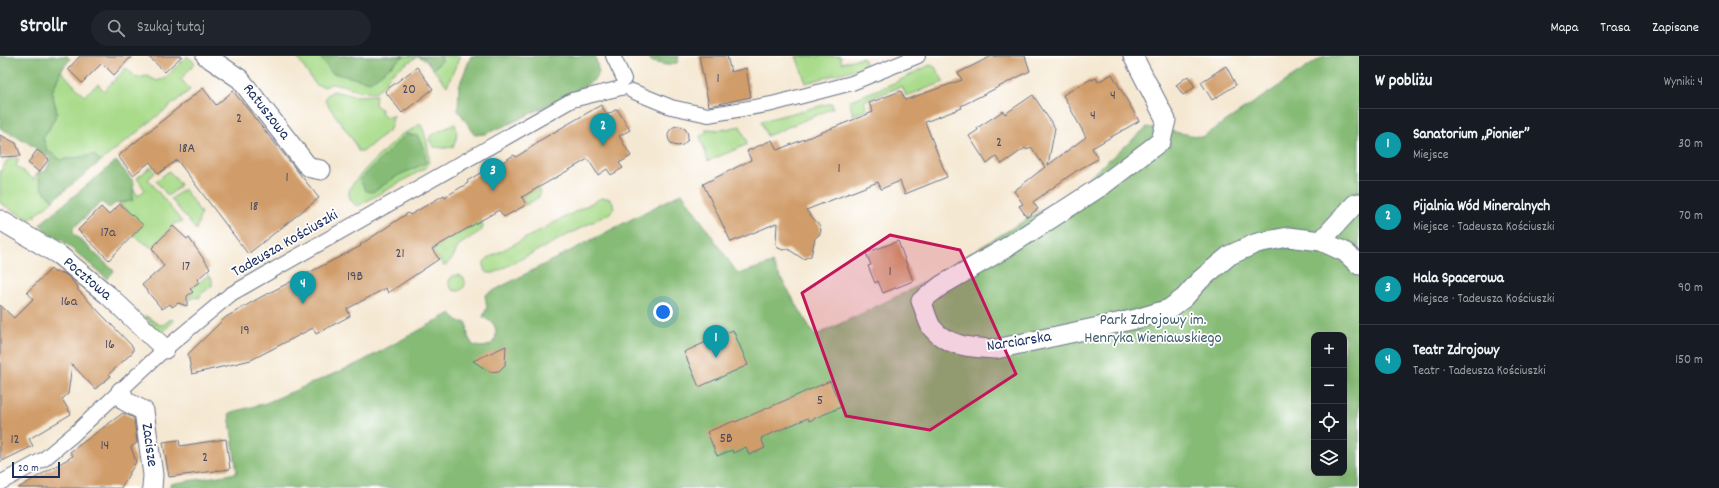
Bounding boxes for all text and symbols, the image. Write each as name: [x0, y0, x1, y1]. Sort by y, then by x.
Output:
search box: [91, 10, 371, 46]
text: Strollr: [20, 14, 67, 41]
icon: search: [105, 17, 127, 39]
text: Szukaj tutaj: [137, 17, 205, 39]
text: Mapa: [1551, 18, 1578, 38]
text: Trasa: [1600, 18, 1630, 38]
text: Zapisane: [1652, 18, 1699, 38]
house number: 1: [716, 69, 720, 89]
text: W pobliżu: [1375, 70, 1432, 94]
text: Wyniki: 4: [1664, 73, 1703, 92]
street label: Ratuszowa: [237, 79, 296, 145]
house number: 20: [402, 80, 416, 100]
house number: 4: [1110, 86, 1116, 106]
house number: 4: [1090, 106, 1096, 126]
house number: 2: [236, 109, 242, 129]
pin: 2: [590, 113, 616, 146]
text: Sanatorium „Pionier”: [1413, 124, 1530, 146]
house number: 2: [996, 133, 1002, 153]
text: 1: [1387, 135, 1389, 154]
text: 30 m: [1678, 135, 1703, 154]
house number: 18A: [179, 139, 196, 159]
text: Miejsce: [1413, 146, 1449, 165]
pin: 3: [480, 158, 506, 191]
house number: 1: [837, 159, 841, 179]
house number: 1: [285, 168, 289, 188]
text: Pijalnia Wód Mineralnych: [1413, 196, 1550, 218]
house number: 18: [250, 197, 259, 217]
street label: Tadeusza Kościuszki: [228, 204, 342, 284]
text: 2: [1385, 207, 1391, 226]
text: 70 m: [1679, 207, 1703, 226]
text: Miejsce · Tadeusza Kościuszki: [1413, 218, 1554, 237]
house number: 17a: [101, 223, 116, 243]
house number: 21: [395, 244, 405, 264]
street label: Pocztowa: [57, 252, 117, 307]
house number: 17: [182, 257, 190, 277]
house number: 1: [888, 262, 892, 282]
house number: 19B: [347, 267, 363, 287]
text: Hala Spacerowa: [1413, 268, 1504, 290]
pin: 4: [290, 271, 316, 304]
text: 3: [1385, 279, 1391, 298]
text: 90 m: [1678, 279, 1703, 298]
text: Miejsce · Tadeusza Kościuszki: [1413, 290, 1554, 309]
house number: 16a: [61, 292, 78, 312]
your location: [653, 302, 673, 322]
park label: Park Zdrojowy im. Henryka Wieniawskiego: [1084, 309, 1222, 350]
house number: 19: [240, 321, 250, 341]
pin: 1: [703, 325, 729, 358]
street label: Narciarska: [985, 325, 1053, 358]
map controls: [1311, 332, 1347, 476]
button: +: [1311, 332, 1347, 368]
house number: 16: [105, 335, 115, 355]
text: Teatr Zdrojowy: [1413, 340, 1499, 362]
text: 4: [1385, 351, 1391, 370]
text: 150 m: [1675, 351, 1703, 370]
text: Teatr · Tadeusza Kościuszki: [1413, 362, 1546, 381]
button: −: [1311, 368, 1347, 404]
house number: 5: [817, 391, 823, 411]
button: locate: [1311, 404, 1347, 440]
street label: Zacisze: [135, 422, 163, 468]
house number: 5B: [719, 429, 733, 449]
house number: 12: [10, 430, 20, 450]
house number: 14: [101, 436, 109, 456]
button: layers: [1311, 440, 1347, 476]
house number: 2: [202, 448, 208, 468]
scale bar: [12, 460, 60, 479]
text: 20 m: [18, 461, 39, 477]

